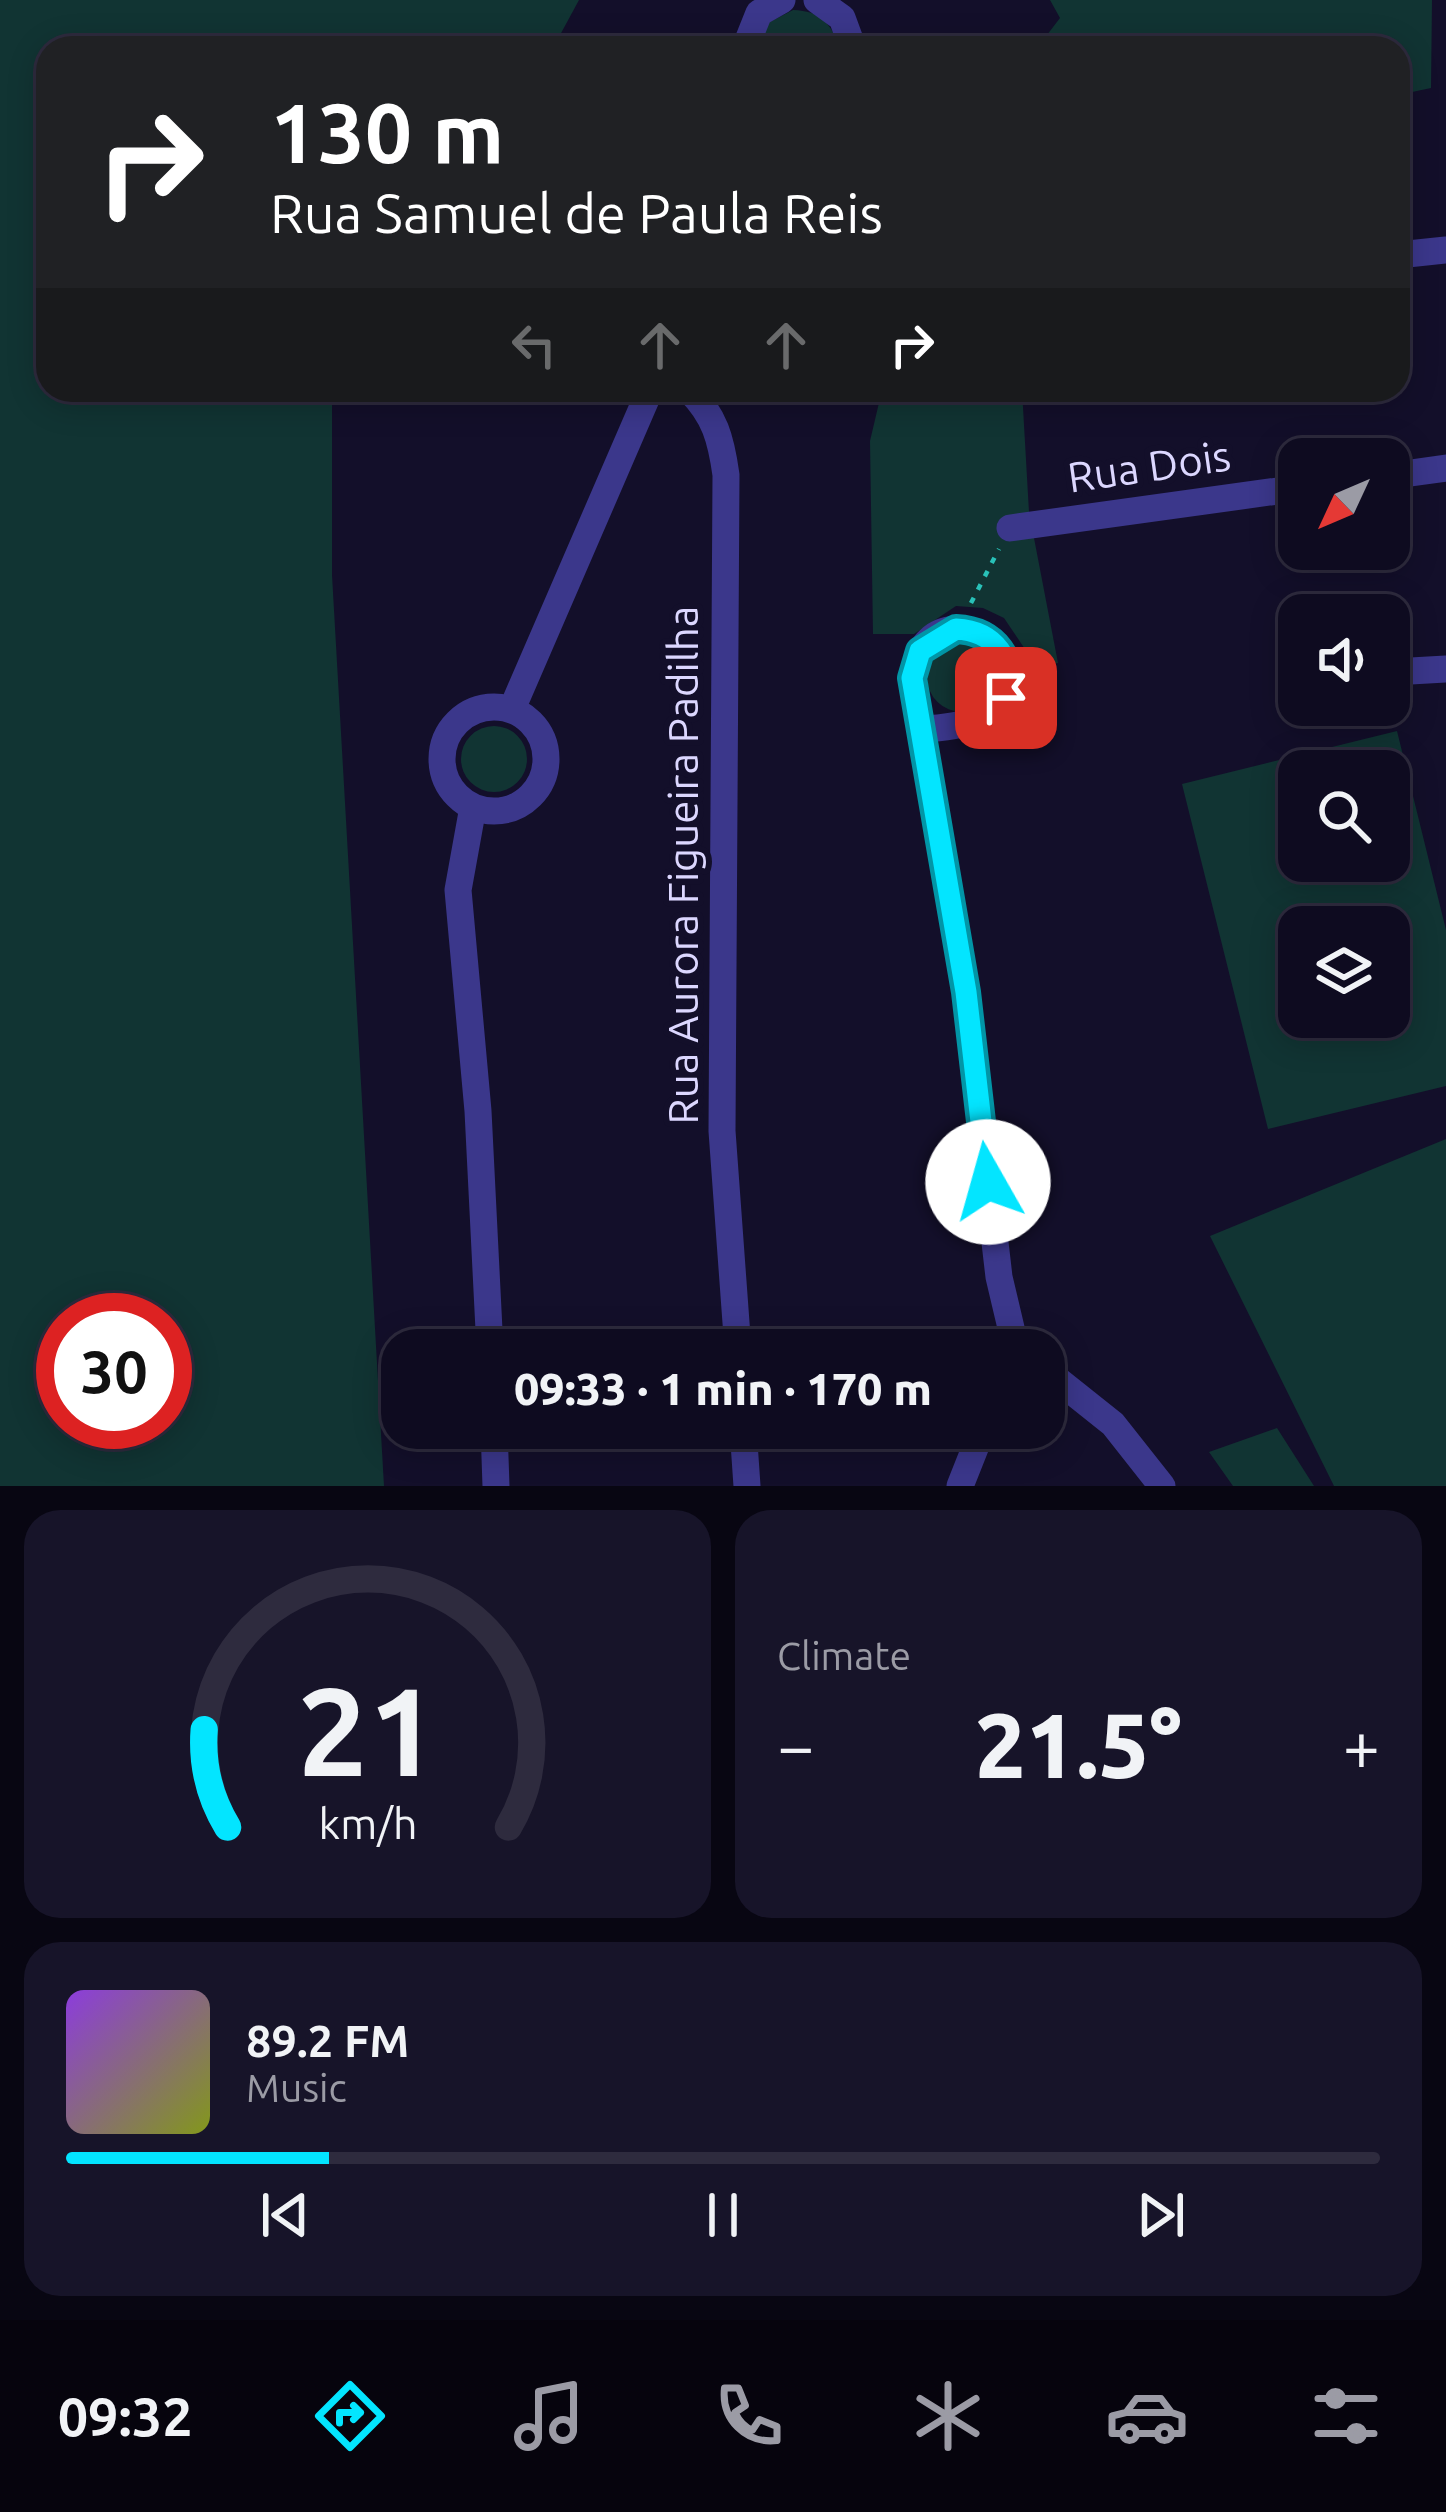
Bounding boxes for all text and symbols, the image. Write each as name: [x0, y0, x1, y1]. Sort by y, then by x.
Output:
icon: right: [72, 84, 228, 240]
text: 130 m: [270, 85, 504, 179]
text: Rua Samuel de Paula Reis: [270, 183, 883, 243]
icon: left: [501, 312, 567, 378]
icon: ahead: [627, 312, 693, 378]
icon: ahead: [753, 312, 819, 378]
icon: right: [879, 312, 945, 378]
street label: Rua Dois: [1065, 431, 1233, 501]
north arrow: [1278, 438, 1410, 570]
map controls: [1278, 438, 1410, 1038]
button: sound: [1278, 594, 1410, 726]
street label: Rua Aurora Figueira Padilha: [659, 606, 706, 1124]
pin: [955, 647, 1057, 749]
icon: arrive: [973, 665, 1039, 731]
button: search: [1278, 750, 1410, 882]
button: layers: [1278, 906, 1410, 1038]
position arrow: [925, 1119, 1051, 1245]
speed limit sign: 30: [36, 1293, 192, 1449]
text: 09:33 · 1 min · 170 m: [514, 1363, 932, 1414]
text: Climate: [777, 1634, 911, 1677]
text: 21: [297, 1660, 438, 1800]
text: 21.5°: [975, 1694, 1182, 1795]
text: −: [777, 1708, 814, 1782]
text: +: [1343, 1708, 1380, 1782]
text: km/h: [318, 1799, 417, 1847]
text: 89.2 FM: [246, 2015, 409, 2066]
text: Music: [246, 2066, 347, 2109]
icon: previous: [252, 2182, 318, 2248]
icon: pause: [690, 2182, 756, 2248]
icon: next: [1128, 2182, 1194, 2248]
icon: directions: [308, 2374, 392, 2458]
icon: music: [507, 2374, 591, 2458]
icon: phone: [707, 2374, 791, 2458]
icon: climate: [906, 2374, 990, 2458]
icon: car: [1105, 2374, 1189, 2458]
icon: filters: [1304, 2374, 1388, 2458]
text: 09:32: [58, 2386, 193, 2446]

